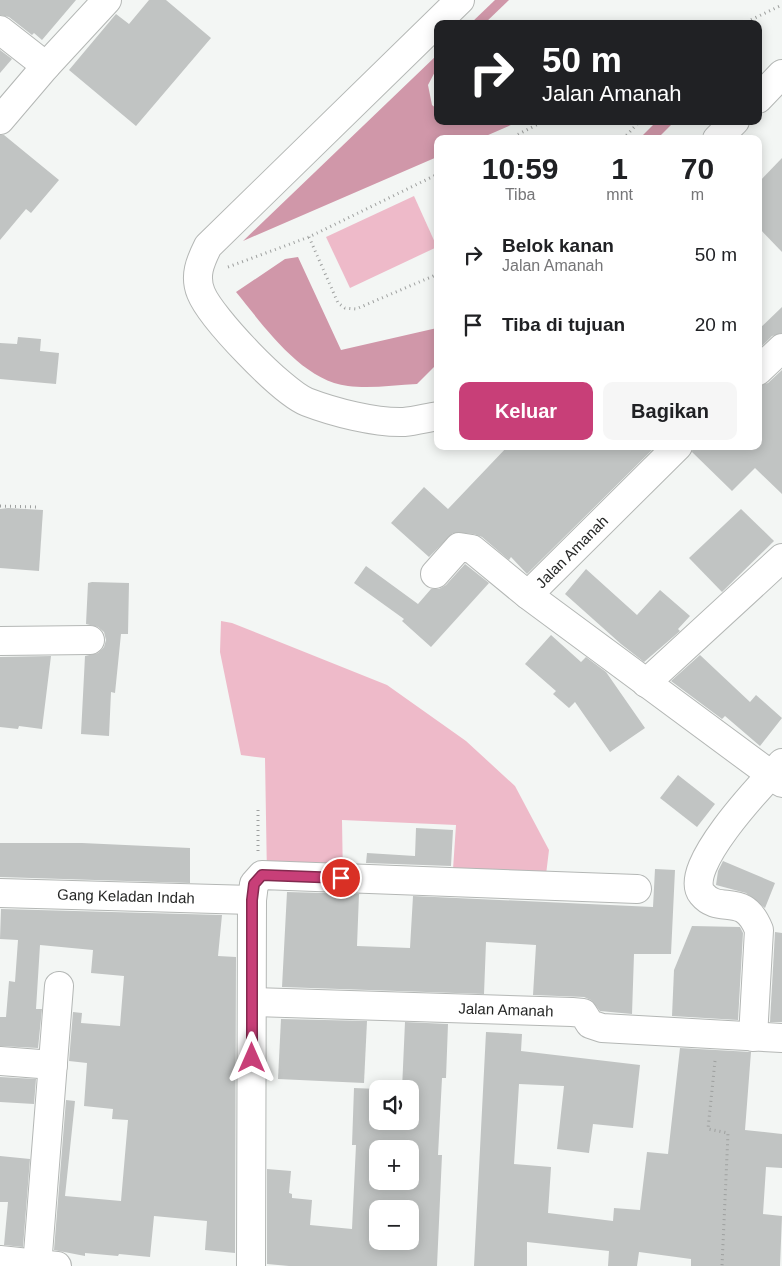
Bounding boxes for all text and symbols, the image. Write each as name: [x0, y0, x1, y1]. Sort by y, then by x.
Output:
icon: right: [459, 40, 524, 105]
text: 50 m: [542, 40, 622, 79]
text: Jalan Amanah: [542, 81, 681, 106]
text: 10:59: [482, 152, 559, 185]
text: 1: [611, 152, 628, 185]
text: 70: [681, 152, 714, 185]
text: Tiba: [505, 186, 535, 203]
text: mnt: [606, 186, 633, 203]
text: m: [691, 186, 704, 203]
text: Belok kanan: [502, 235, 614, 256]
icon: right: [459, 241, 487, 269]
text: 50 m: [695, 244, 737, 265]
text: Jalan Amanah: [502, 257, 603, 274]
icon: arrive: [459, 311, 487, 339]
text: Tiba di tujuan: [502, 314, 625, 335]
text: 20 m: [695, 314, 737, 335]
button: Keluar: [459, 382, 593, 440]
button: Bagikan: [603, 382, 737, 440]
street label: Jalan Amanah: [532, 512, 611, 591]
pin: [320, 857, 362, 899]
icon: arrive: [327, 864, 355, 892]
street label: Gang Keladan Indah: [57, 886, 195, 906]
street label: Jalan Amanah: [458, 999, 554, 1019]
position arrow: [225, 1031, 277, 1083]
map controls: [369, 1080, 419, 1250]
button: sound: [369, 1080, 419, 1130]
button: +: [369, 1140, 419, 1190]
button: −: [369, 1200, 419, 1250]

